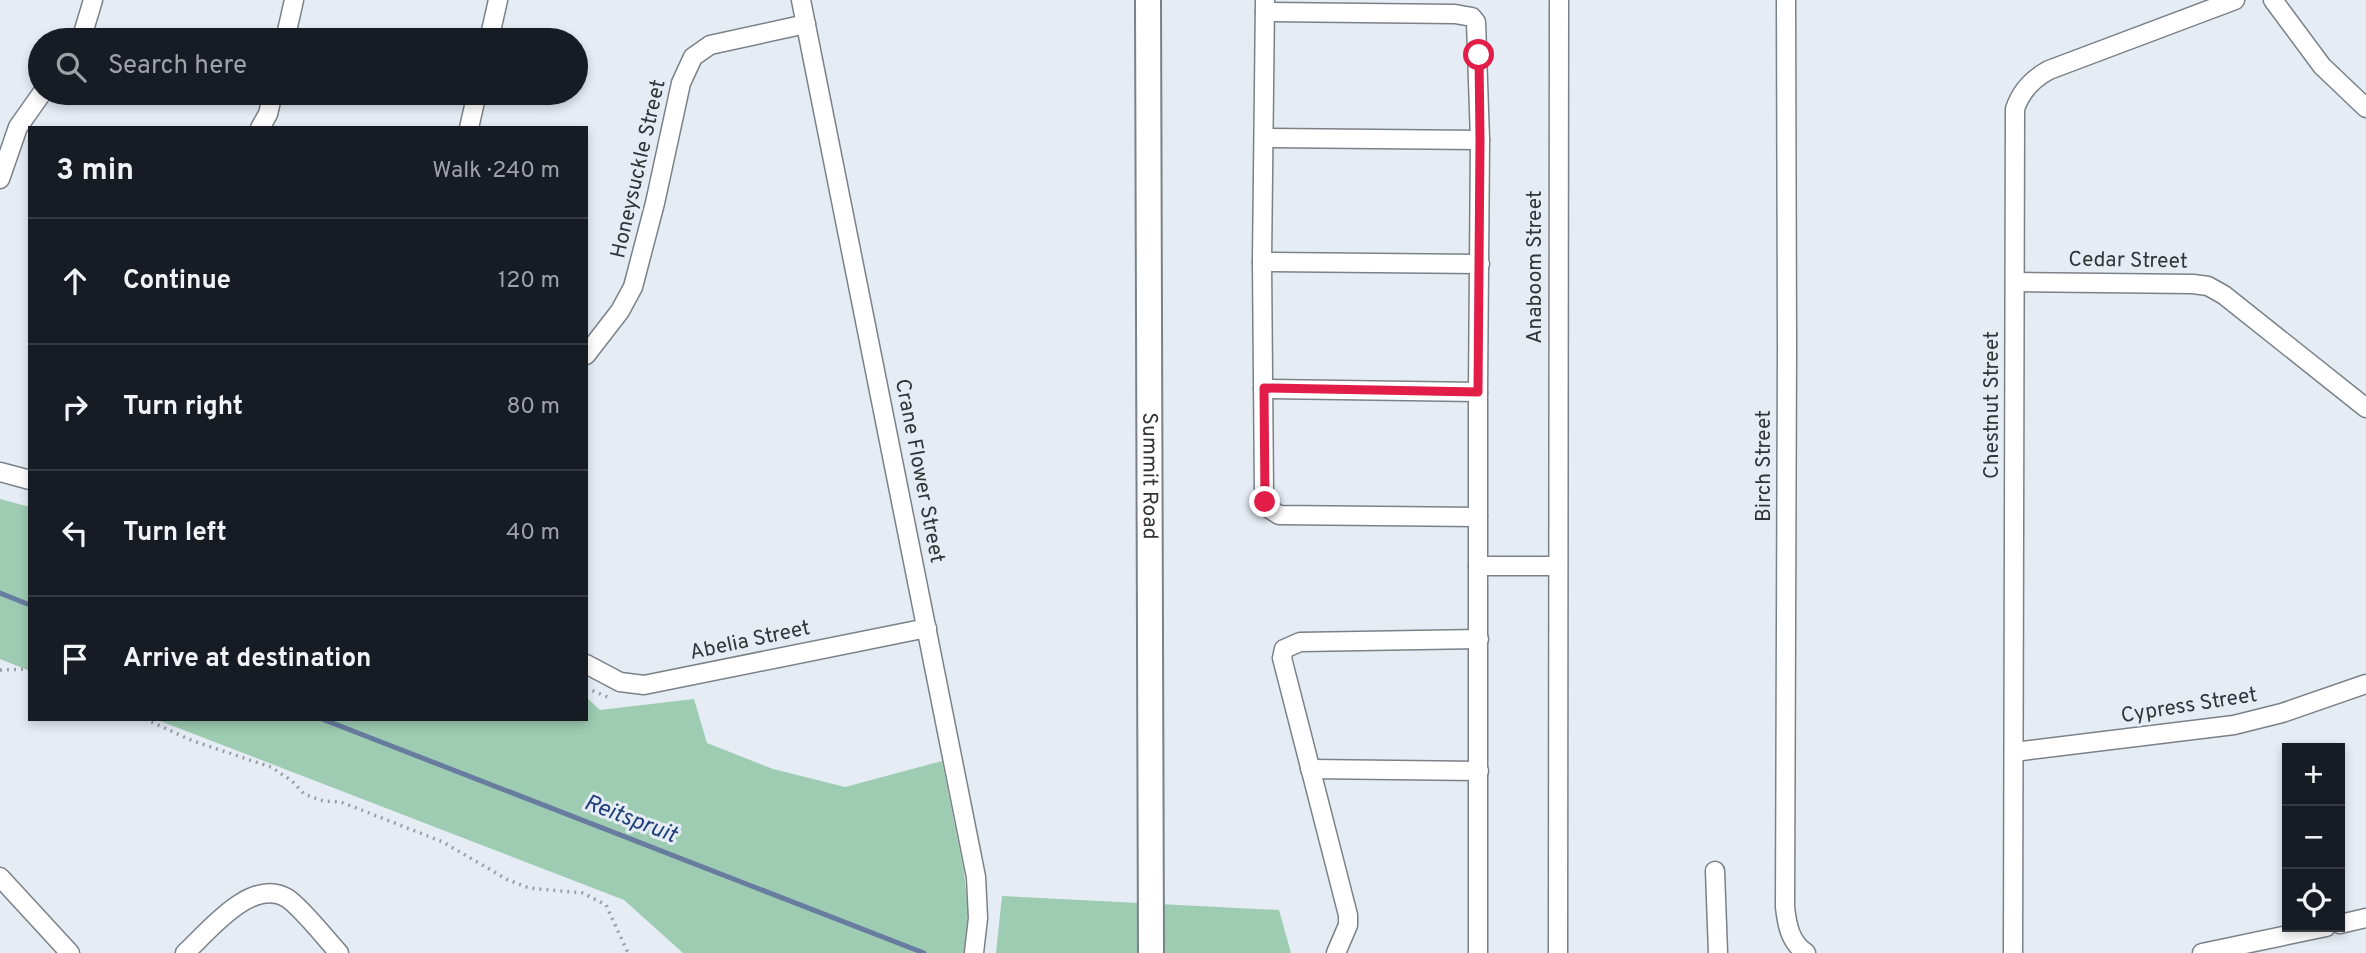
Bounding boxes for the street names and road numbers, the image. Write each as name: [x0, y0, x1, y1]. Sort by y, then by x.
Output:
street label: Honeysuckle Street: [605, 77, 673, 261]
street label: Anaboom Street: [1522, 190, 1549, 344]
street label: Cedar Street: [2068, 246, 2188, 276]
street label: Chestnut Street: [1979, 331, 2006, 479]
street label: Crane Flower Street: [888, 377, 950, 565]
street label: Birch Street: [1751, 410, 1778, 522]
street label: Summit Road: [1136, 412, 1163, 540]
street label: Abelia Street: [687, 615, 813, 667]
street label: Cypress Street: [2119, 682, 2259, 730]

